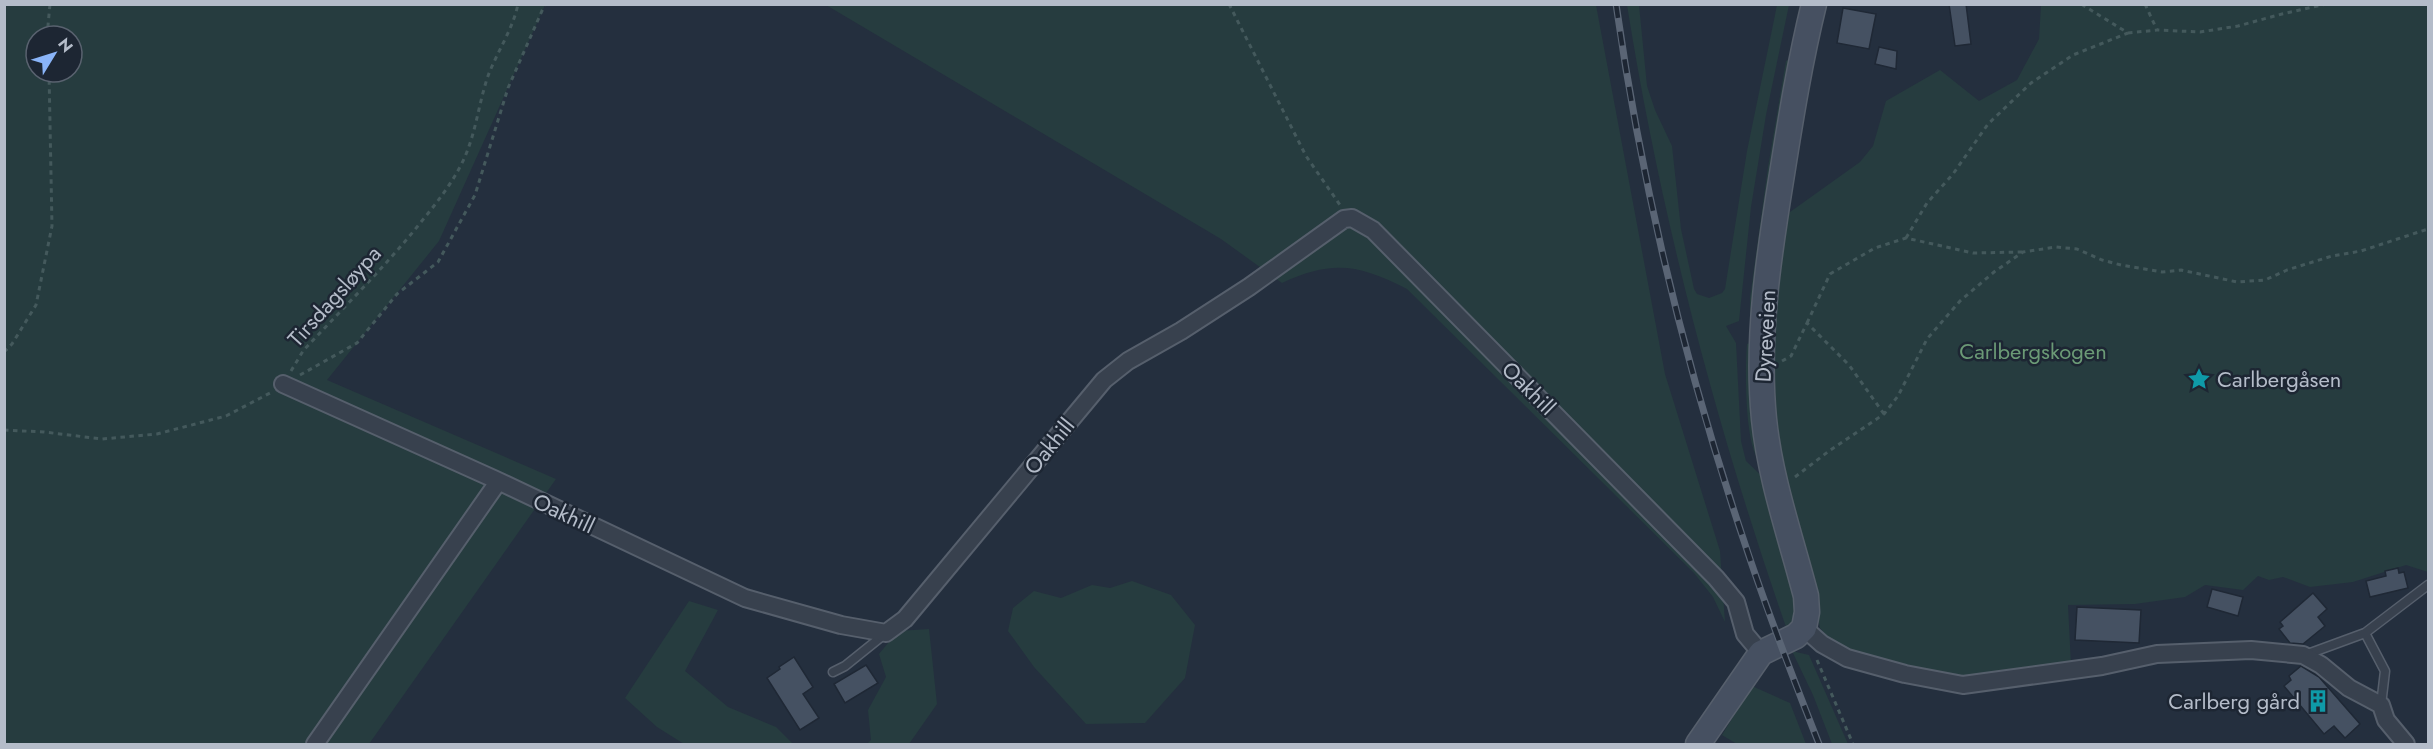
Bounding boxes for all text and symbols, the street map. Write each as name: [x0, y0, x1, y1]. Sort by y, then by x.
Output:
north arrow: [24, 24, 84, 84]
text: N: [52, 33, 78, 57]
street label: Tirsdagsløypa: [280, 238, 388, 354]
street label: Dyreveien: [1747, 289, 1783, 383]
park label: Carlbergskogen: [1959, 335, 2107, 367]
street label: Oakhill: [1495, 354, 1563, 422]
place label: Carlbergåsen: [2217, 363, 2341, 395]
place icon: Carlbergåsen: [2186, 366, 2212, 392]
street label: Oakhill: [1016, 411, 1082, 481]
street label: Oakhill: [528, 485, 600, 541]
place label: Carlberg gård: [2168, 685, 2300, 717]
building icon: Carlberg gård: [2305, 688, 2331, 714]

